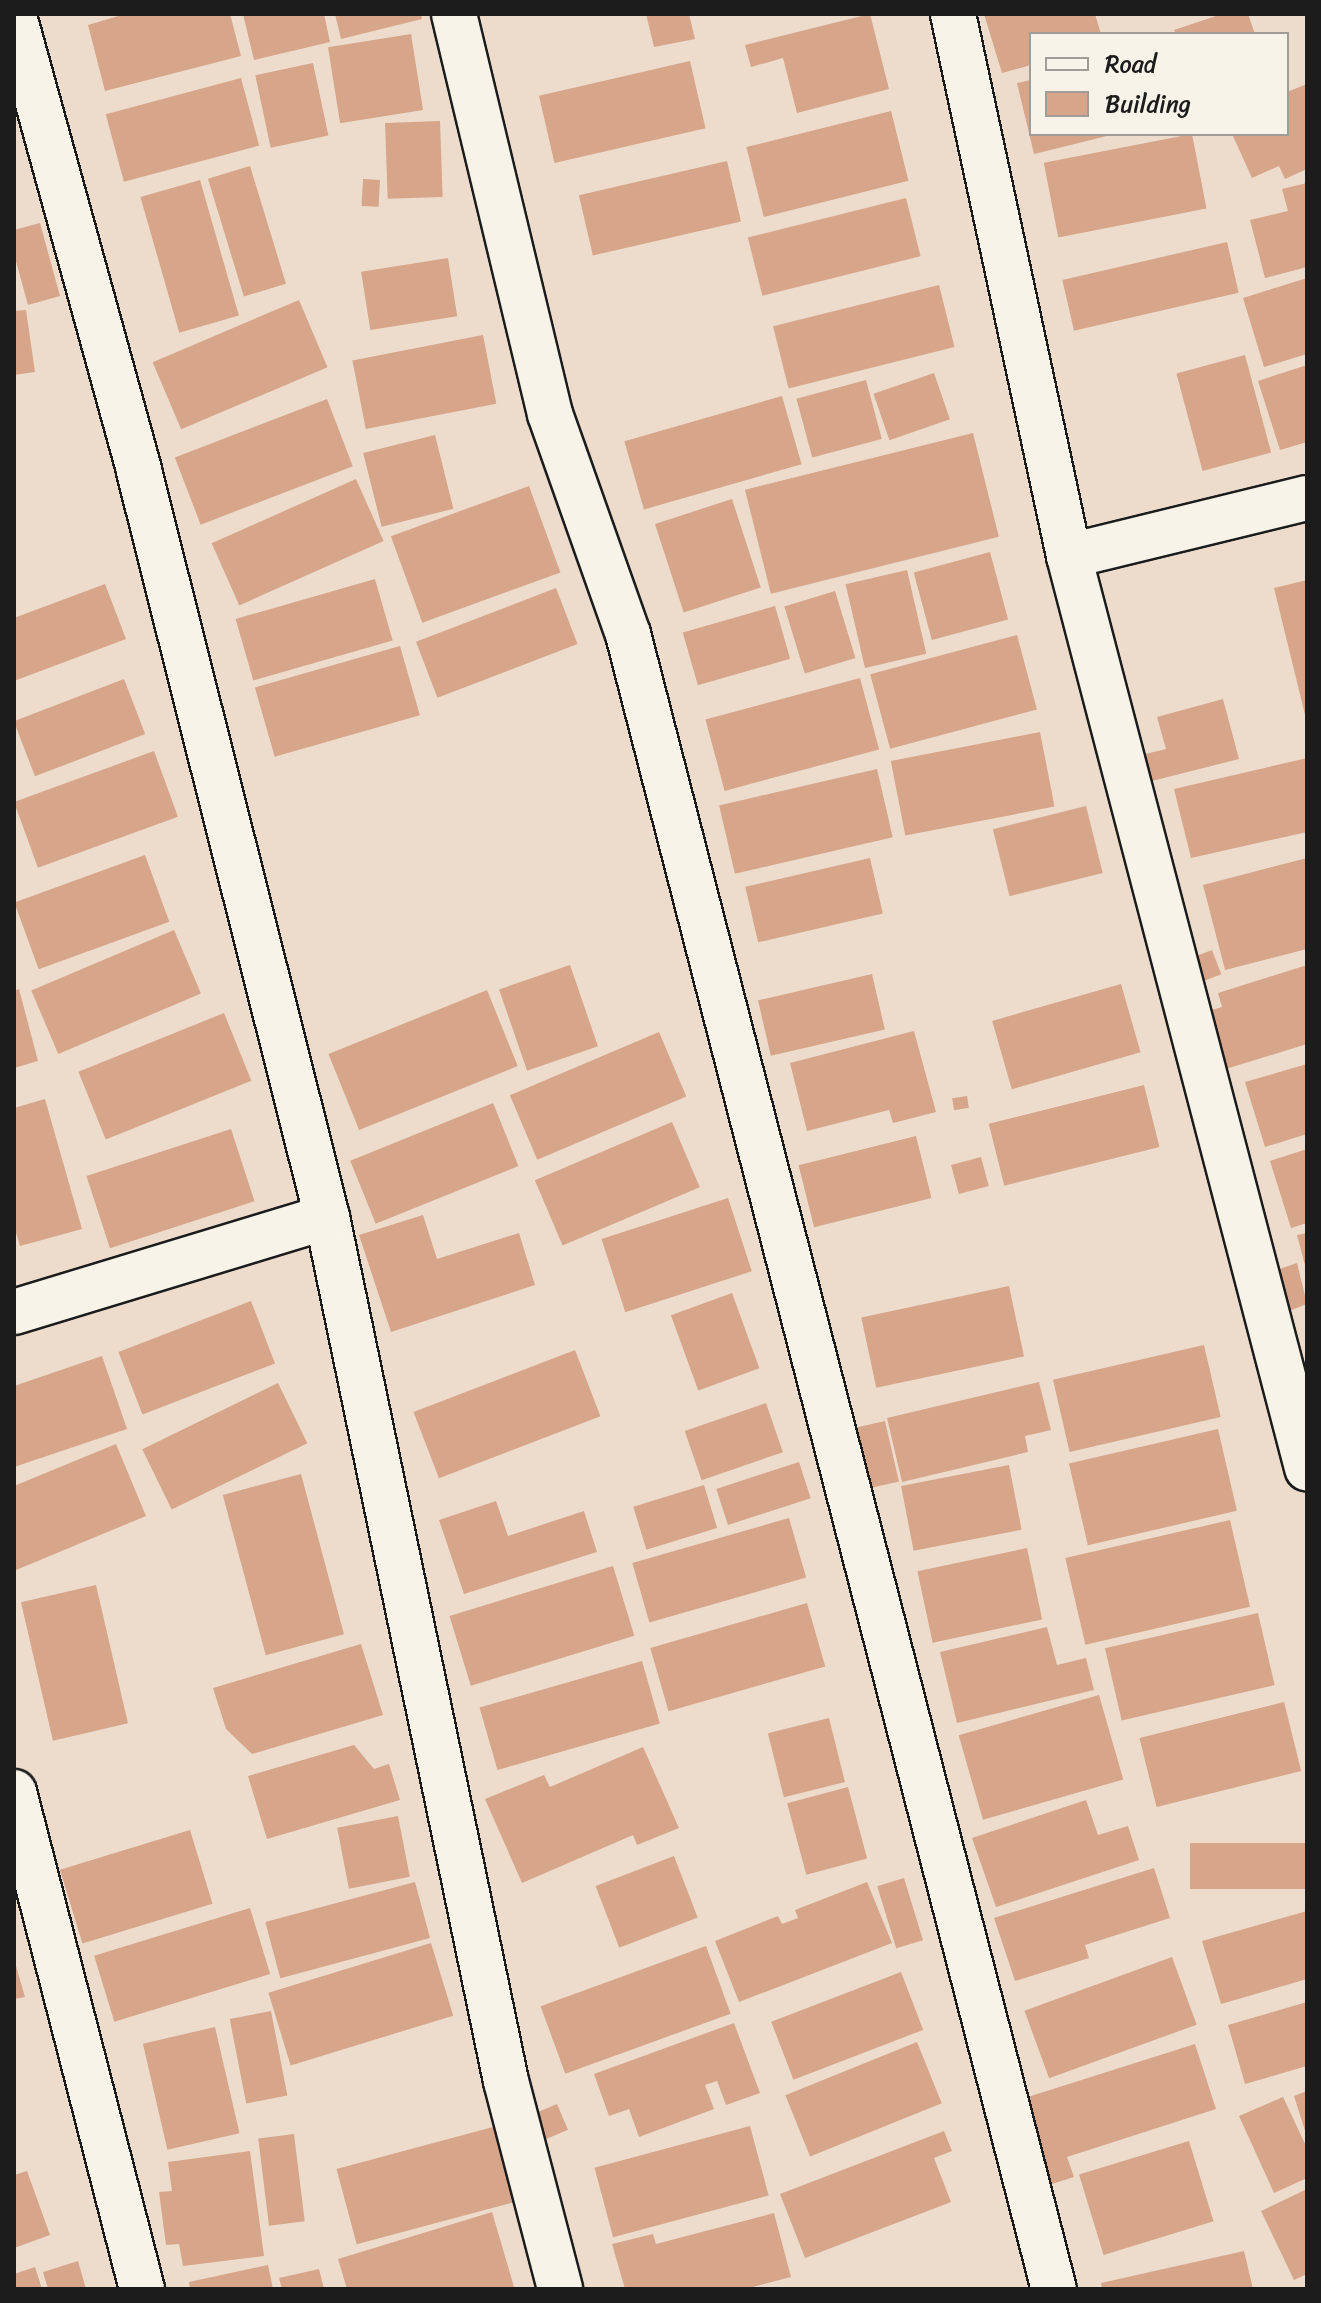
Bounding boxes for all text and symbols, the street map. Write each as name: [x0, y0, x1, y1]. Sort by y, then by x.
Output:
legend: [1029, 32, 1289, 136]
text: Road: [1105, 43, 1156, 85]
text: Building: [1105, 83, 1191, 125]

